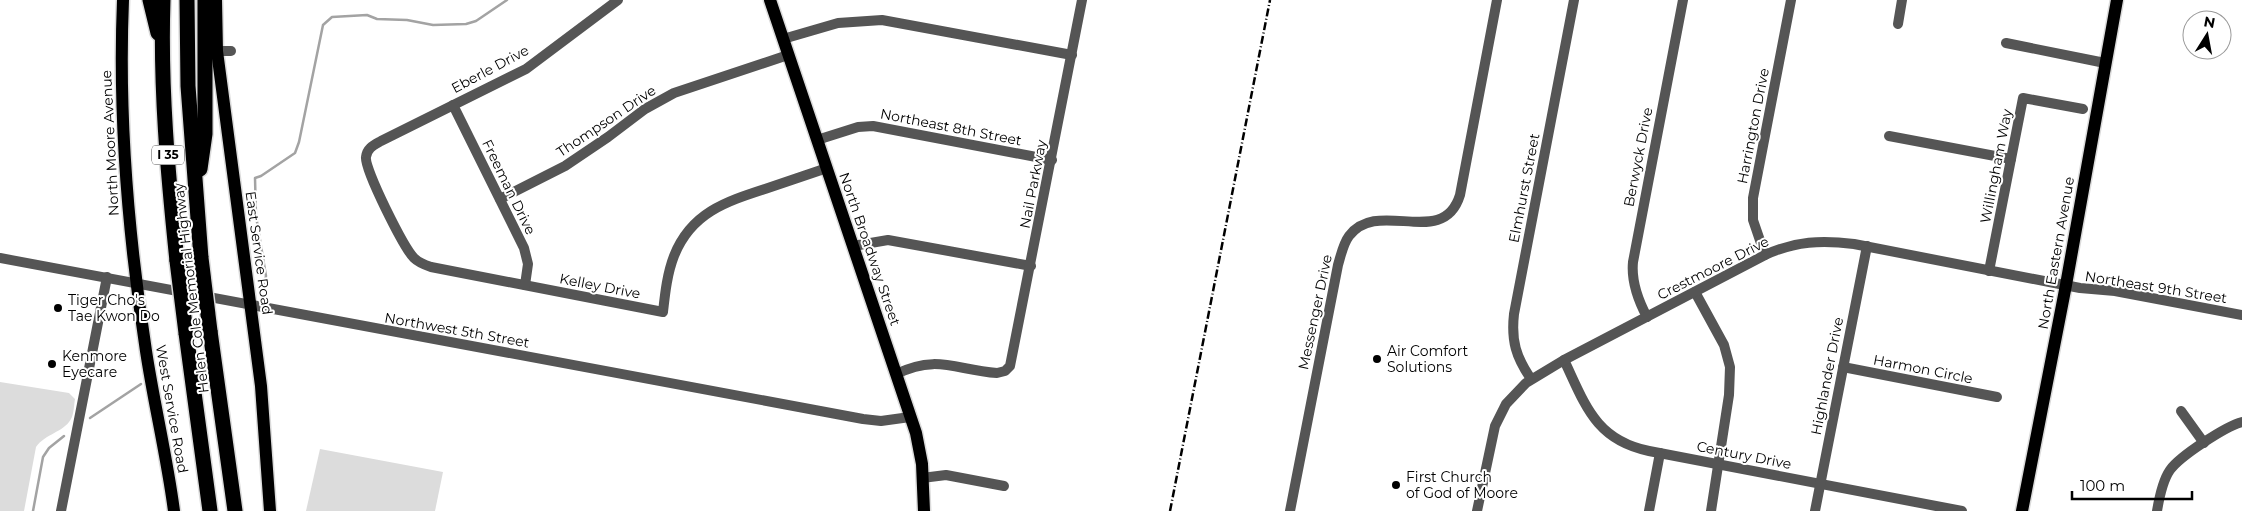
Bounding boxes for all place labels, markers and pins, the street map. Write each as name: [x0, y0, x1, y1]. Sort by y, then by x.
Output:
place label: Tiger Cho's Tae Kwon Do: [68, 291, 160, 325]
marker: Tiger Cho's Tae Kwon Do: [52, 302, 64, 314]
place label: Air Comfort Solutions: [1387, 342, 1469, 376]
place label: Kenmore Eyecare: [62, 347, 127, 381]
marker: Air Comfort Solutions: [1371, 353, 1383, 365]
marker: Kenmore Eyecare: [46, 358, 58, 370]
place label: First Church of God of Moore: [1406, 468, 1518, 502]
marker: First Church of God of Moore: [1390, 479, 1402, 491]

